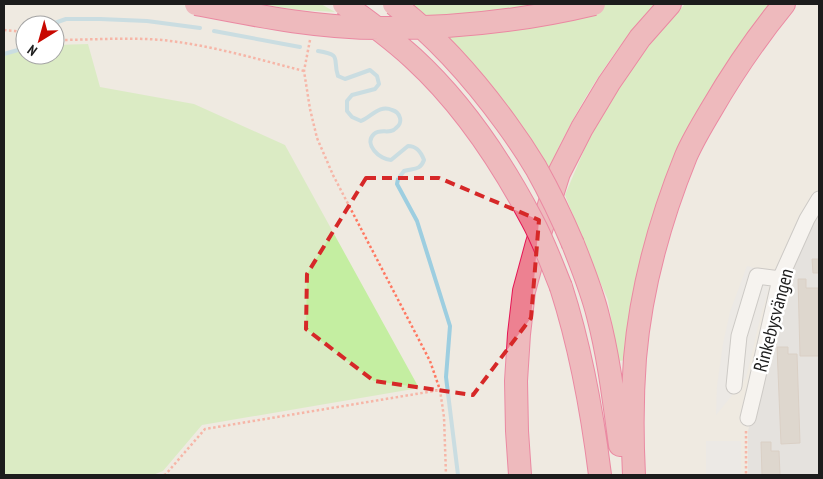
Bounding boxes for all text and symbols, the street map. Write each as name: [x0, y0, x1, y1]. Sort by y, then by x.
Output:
north arrow: [15, 15, 65, 65]
text: N: [24, 41, 41, 60]
street label: Rinkebysvängen: [748, 266, 798, 374]

